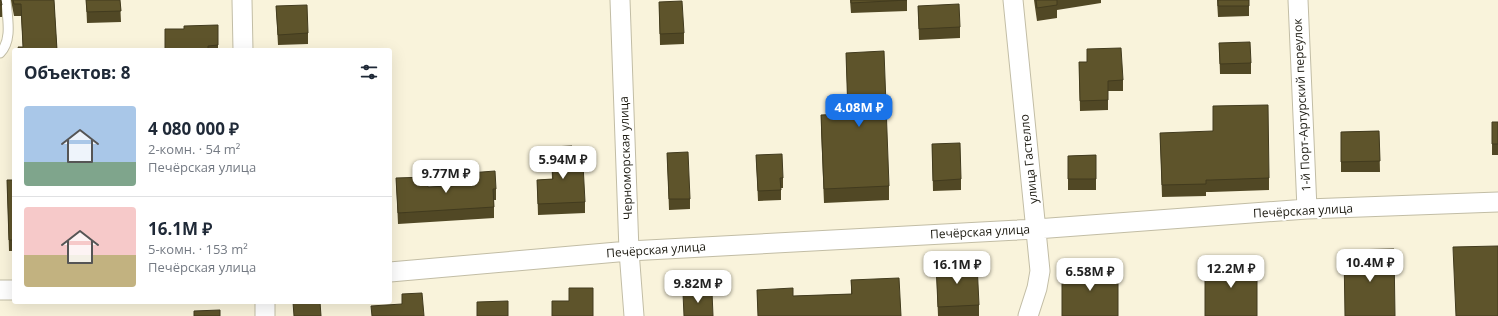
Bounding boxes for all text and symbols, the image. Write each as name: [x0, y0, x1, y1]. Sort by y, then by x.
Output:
street label: 1-й Порт-Артурский переулок: [1288, 17, 1315, 192]
text: Объектов: 8: [24, 61, 130, 84]
icon: filters: [358, 61, 380, 83]
pin: 4.08M ₽: [822, 94, 896, 128]
street label: Черноморская улица: [615, 96, 636, 220]
text: 4.08M ₽: [834, 98, 884, 116]
street label: улица Гастелло: [1015, 114, 1042, 205]
text: 4 080 000 ₽: [148, 117, 239, 140]
icon: home: [56, 122, 104, 170]
text: 2-комн. · 54 m²: [148, 140, 240, 158]
pin: 5.94M ₽: [526, 146, 600, 180]
text: 5.94M ₽: [538, 150, 588, 168]
text: Печёрская улица: [148, 158, 256, 176]
pin: 9.77M ₽: [409, 160, 483, 194]
text: 9.77M ₽: [421, 164, 471, 182]
street label: Печёрская улица: [1253, 199, 1353, 222]
text: 16.1M ₽: [148, 217, 212, 240]
street label: Печёрская улица: [930, 220, 1030, 243]
icon: home: [56, 223, 104, 271]
street label: Печёрская улица: [606, 238, 706, 261]
text: 5-комн. · 153 m²: [148, 240, 248, 258]
pin: 10.4M ₽: [1333, 249, 1407, 283]
pin: 16.1M ₽: [920, 251, 994, 285]
text: 10.4M ₽: [1345, 253, 1395, 271]
text: 16.1M ₽: [932, 255, 982, 273]
pin: 12.2M ₽: [1194, 255, 1268, 289]
text: Печёрская улица: [148, 258, 256, 276]
pin: 6.58M ₽: [1053, 258, 1127, 292]
text: 12.2M ₽: [1206, 259, 1256, 277]
text: 6.58M ₽: [1065, 262, 1115, 280]
pin: 9.82M ₽: [661, 270, 735, 304]
text: 9.82M ₽: [673, 274, 723, 292]

